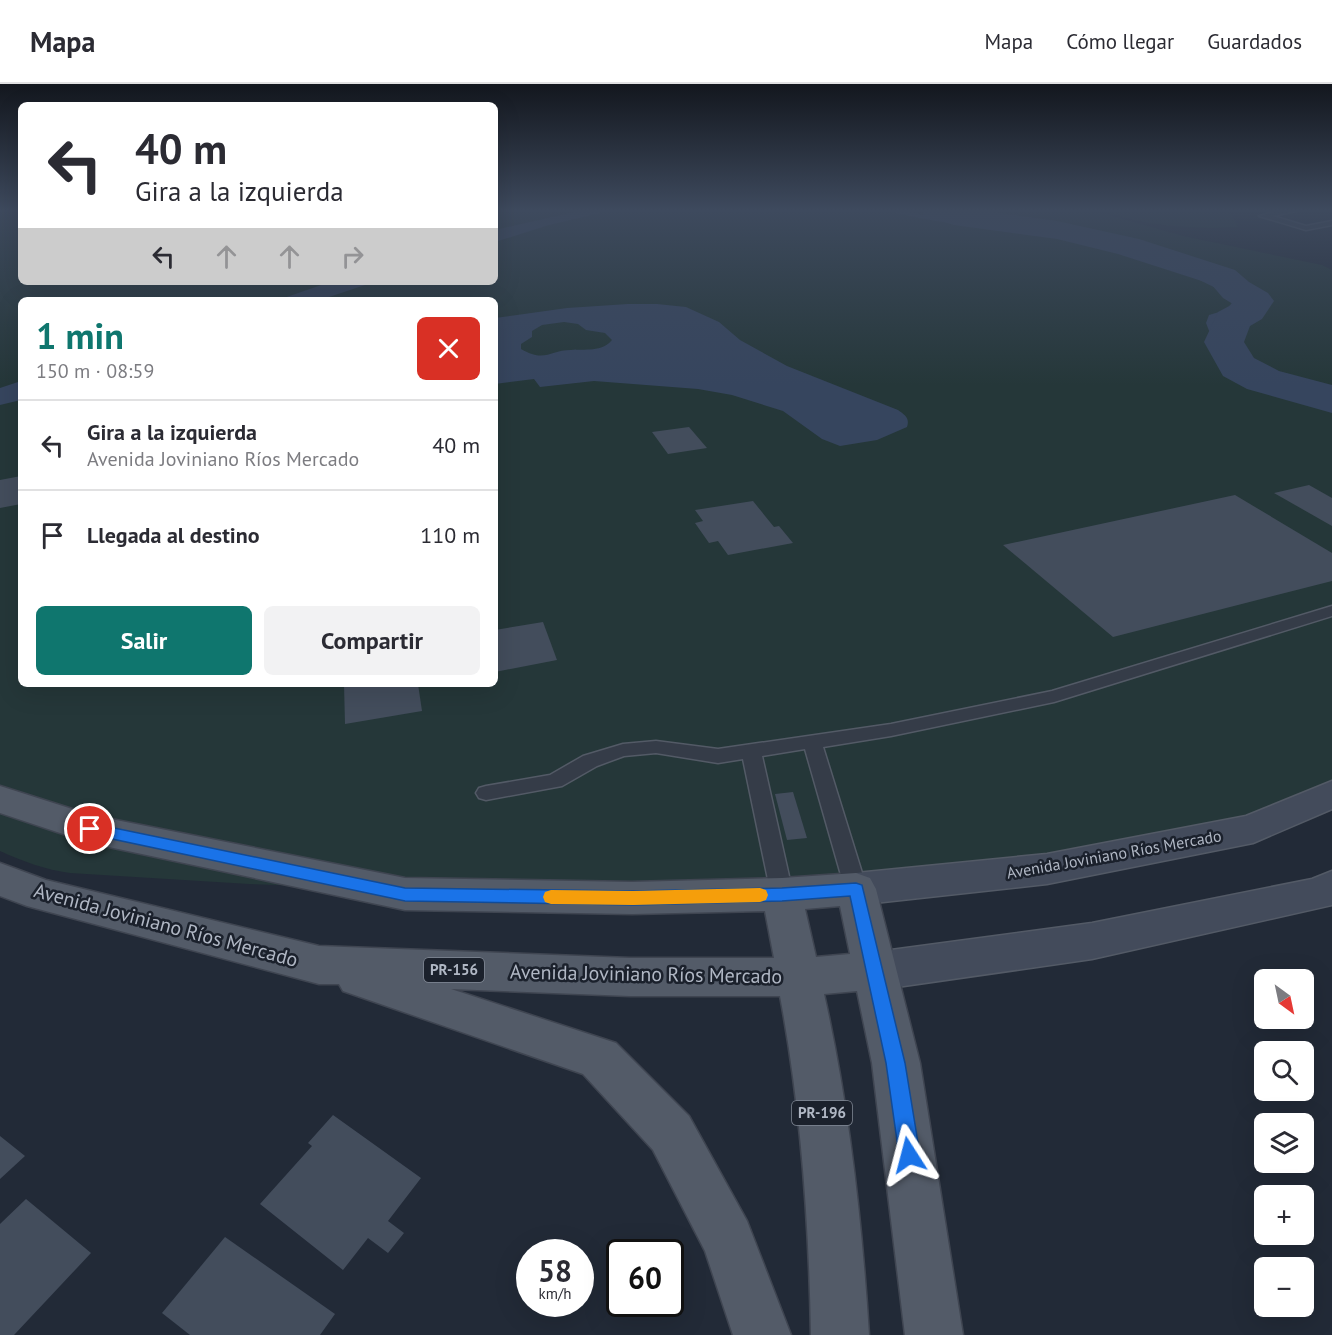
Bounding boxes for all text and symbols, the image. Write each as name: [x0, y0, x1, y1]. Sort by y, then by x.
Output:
text: Mapa: [30, 23, 95, 60]
text: Mapa: [984, 28, 1033, 55]
text: Cómo llegar: [1066, 28, 1174, 55]
text: Guardados: [1207, 28, 1302, 55]
text: 40 m: [135, 121, 227, 176]
icon: left: [36, 126, 114, 204]
text: Gira a la izquierda: [135, 174, 344, 208]
icon: left: [147, 240, 180, 273]
icon: ahead: [210, 240, 243, 273]
icon: ahead: [273, 240, 306, 273]
icon: right: [336, 240, 369, 273]
text: 1 min: [36, 312, 124, 359]
button: close: [417, 317, 480, 380]
text: 150 m · 08:59: [36, 358, 154, 384]
text: Gira a la izquierda: [87, 418, 257, 446]
icon: left: [36, 429, 69, 462]
text: 40 m: [432, 431, 480, 459]
text: Avenida Joviniano Ríos Mercado: [87, 446, 359, 472]
icon: arrive: [36, 519, 69, 552]
text: Llegada al destino: [87, 521, 260, 549]
text: 110 m: [420, 521, 480, 549]
button: Salir: [36, 606, 252, 675]
button: Compartir: [264, 606, 480, 675]
pin: [64, 803, 115, 854]
icon: arrive: [73, 812, 106, 845]
street label: Avenida Joviniano Ríos Mercado: [1005, 825, 1223, 883]
street label: Avenida Joviniano Ríos Mercado: [31, 877, 301, 973]
road number: PR-156: [424, 958, 484, 982]
street label: Avenida Joviniano Ríos Mercado: [510, 959, 782, 989]
north arrow: [1254, 969, 1314, 1029]
map controls: [1254, 969, 1314, 1317]
button: search: [1254, 1041, 1314, 1101]
road number: PR-196: [792, 1101, 852, 1125]
button: layers: [1254, 1113, 1314, 1173]
position arrow: [877, 1123, 941, 1187]
button: +: [1254, 1185, 1314, 1245]
speed limit sign: 60: [606, 1239, 684, 1317]
text: 58: [538, 1251, 572, 1290]
button: −: [1254, 1257, 1314, 1317]
text: km/h: [539, 1284, 571, 1303]

